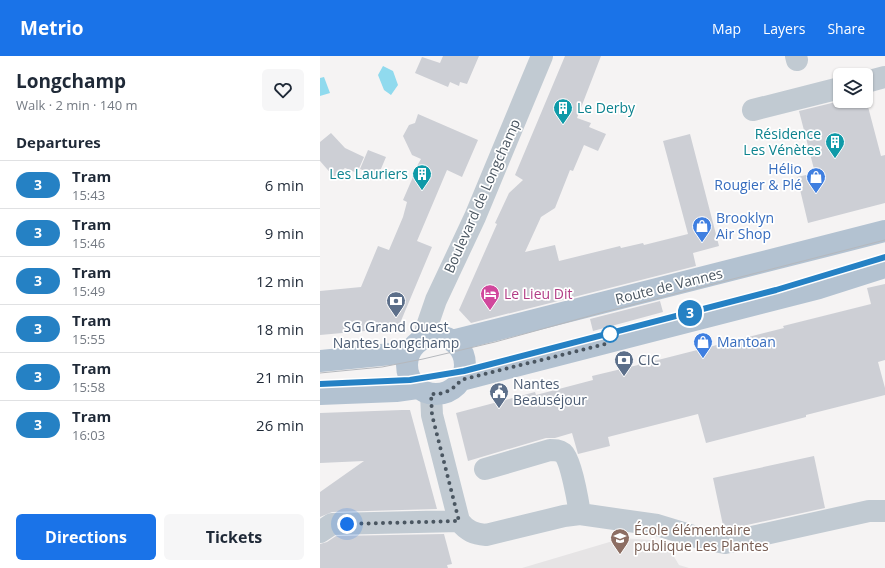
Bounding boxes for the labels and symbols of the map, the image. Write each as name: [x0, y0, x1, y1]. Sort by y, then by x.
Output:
building icon: Le Derby: [552, 97, 574, 125]
place label: Le Derby: [577, 98, 636, 117]
street label: Boulevard de Longchamp: [439, 116, 524, 276]
place label: Résidence Les Vénètes: [743, 124, 821, 159]
building icon: Résidence Les Vénètes: [824, 131, 846, 159]
place label: Hélio Rougier & Plé: [714, 159, 802, 194]
building icon: Les Lauriers: [411, 163, 433, 191]
place label: Les Lauriers: [329, 164, 408, 183]
shop icon: Hélio Rougier & Plé: [805, 166, 827, 194]
place label: Brooklyn Air Shop: [716, 208, 774, 243]
shop icon: Brooklyn Air Shop: [691, 215, 713, 243]
street label: Route de Vannes: [613, 263, 725, 308]
hotel icon: Le Lieu Dit: [479, 283, 501, 311]
place label: Le Lieu Dit: [504, 284, 572, 303]
bank icon: SG Grand Ouest Nantes Longchamp: [385, 290, 407, 318]
line badge: 3: [677, 300, 703, 326]
place label: SG Grand Ouest Nantes Longchamp: [333, 317, 459, 352]
unlabelled marker: [601, 325, 619, 343]
shop icon: Mantoan: [692, 331, 714, 359]
place label: Mantoan: [717, 332, 776, 351]
bank icon: CIC: [613, 349, 635, 377]
place label: CIC: [638, 350, 660, 369]
place label: Nantes Beauséjour: [513, 374, 587, 409]
public building icon: Nantes Beauséjour: [488, 381, 510, 409]
your location: [337, 514, 357, 534]
place label: École élémentaire publique Les Plantes: [634, 520, 769, 555]
school or university icon: École élémentaire publique Les Plantes: [609, 527, 631, 555]

